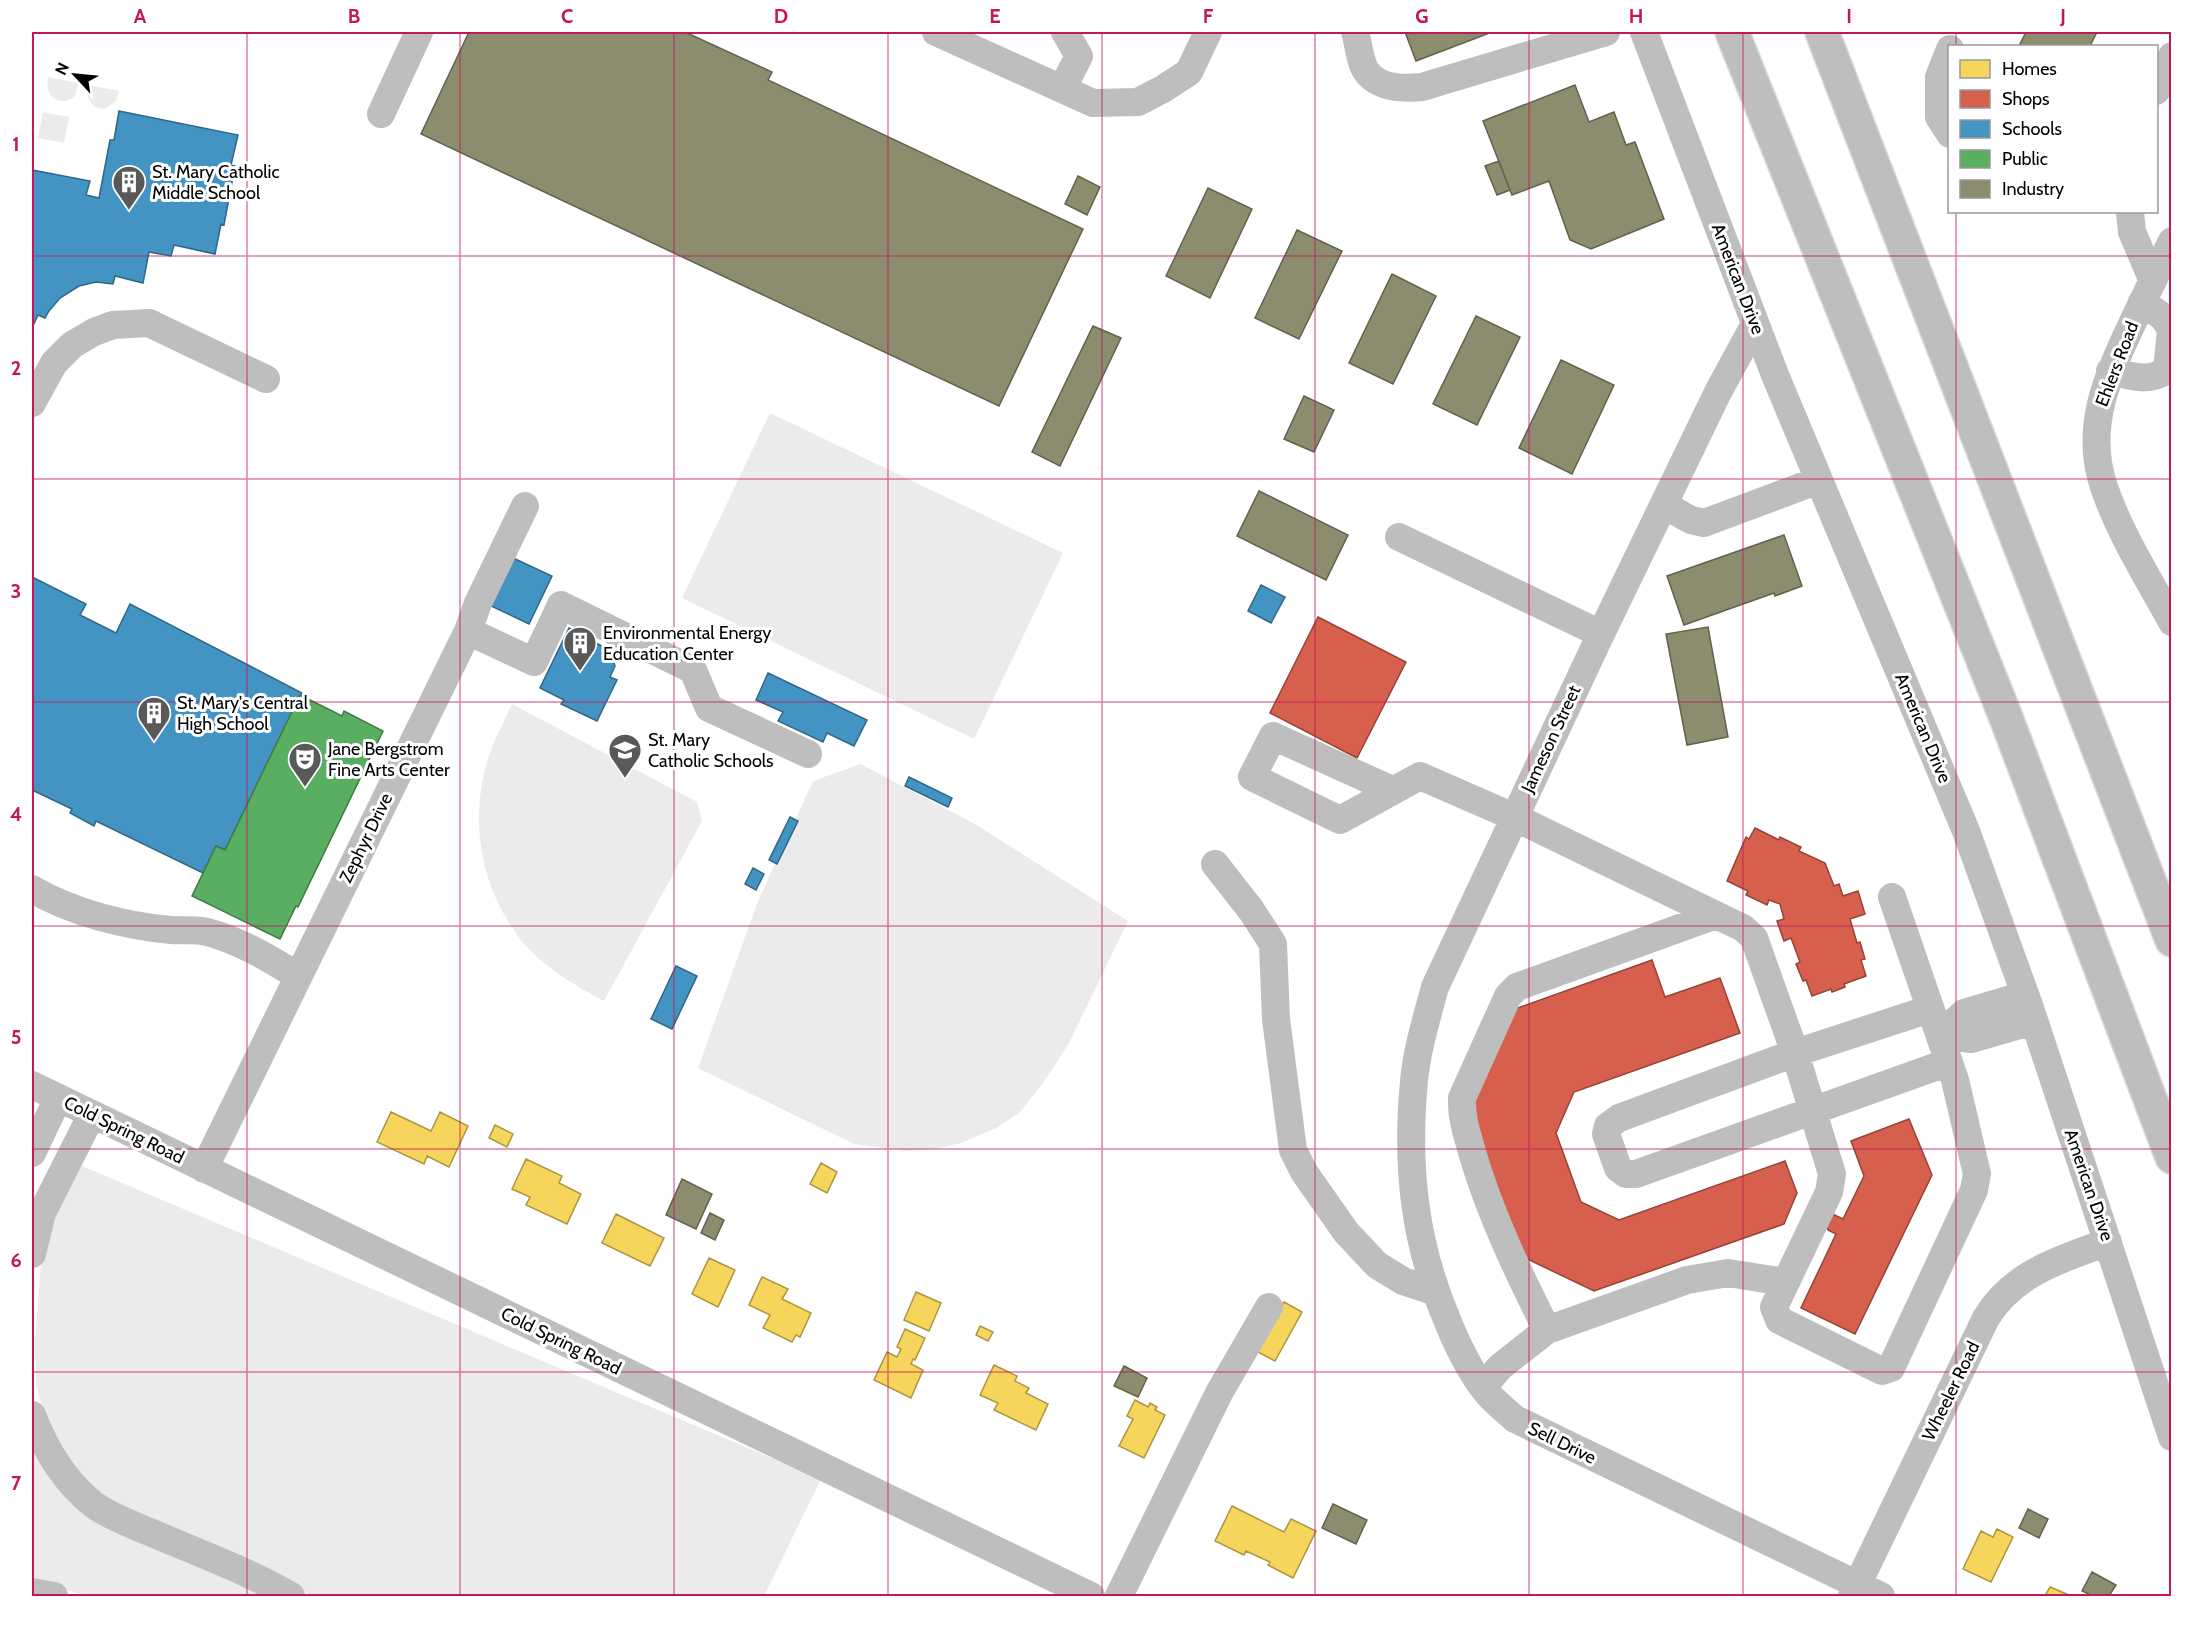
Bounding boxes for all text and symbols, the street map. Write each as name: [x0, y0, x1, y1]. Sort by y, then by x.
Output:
text: A: [134, 4, 147, 28]
text: B: [348, 4, 360, 28]
text: C: [561, 4, 573, 28]
text: D: [774, 4, 788, 28]
text: E: [989, 4, 1001, 28]
text: F: [1203, 4, 1214, 28]
text: G: [1415, 4, 1429, 28]
text: H: [1629, 4, 1643, 28]
text: I: [1846, 4, 1852, 28]
text: J: [2059, 4, 2066, 28]
north arrow: [45, 45, 105, 105]
legend: [1948, 45, 2158, 213]
text: Homes: [2002, 58, 2057, 80]
text: N: [51, 59, 73, 78]
text: Shops: [2002, 88, 2050, 110]
text: Schools: [2002, 118, 2062, 140]
text: 1: [12, 132, 20, 156]
text: Public: [2002, 148, 2048, 170]
place label: St. Mary Catholic Middle School: [152, 161, 280, 204]
building icon: St. Mary Catholic Middle School: [111, 164, 147, 211]
text: Industry: [2002, 178, 2064, 200]
street label: American Drive: [1707, 220, 1769, 338]
street label: Ehlers Road: [2091, 318, 2143, 410]
text: 2: [11, 356, 21, 380]
text: 3: [11, 579, 21, 603]
place label: Environmental Energy Education Center: [603, 622, 771, 665]
building icon: Environmental Energy Education Center: [562, 625, 598, 672]
street label: American Drive: [1890, 670, 1956, 786]
street label: Jameson Street: [1516, 682, 1585, 797]
place label: St. Mary's Central High School: [177, 692, 309, 735]
building icon: St. Mary's Central High School: [136, 695, 172, 742]
place label: St. Mary Catholic Schools: [648, 729, 774, 772]
school or university icon: St. Mary Catholic Schools: [607, 732, 643, 779]
place label: Jane Bergstrom Fine Arts Center: [327, 738, 450, 781]
theatre icon: Jane Bergstrom Fine Arts Center: [287, 741, 323, 788]
street label: Zephyr Drive: [335, 789, 397, 887]
text: 4: [10, 802, 22, 826]
text: 5: [11, 1025, 21, 1049]
street label: Cold Spring Road: [60, 1091, 188, 1169]
street label: American Drive: [2060, 1126, 2118, 1244]
text: 6: [10, 1248, 22, 1272]
street label: Cold Spring Road: [497, 1302, 625, 1380]
street label: Wheeler Road: [1918, 1338, 1984, 1444]
street label: Sell Drive: [1525, 1417, 1599, 1469]
text: 7: [11, 1471, 22, 1495]

